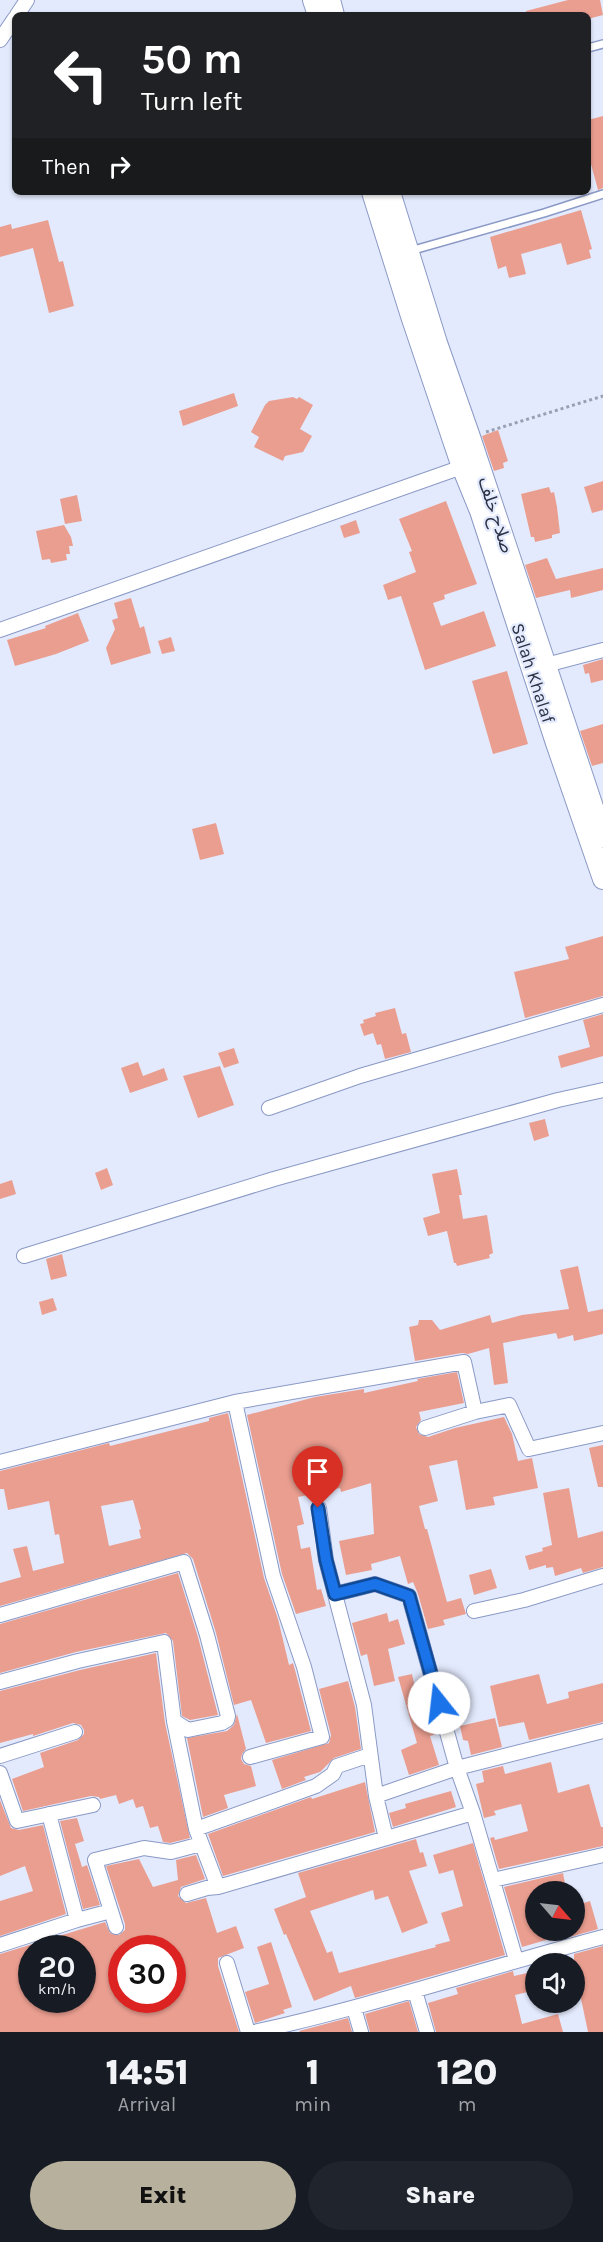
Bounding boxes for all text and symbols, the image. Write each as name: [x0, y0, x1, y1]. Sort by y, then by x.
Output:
text: 50 m: [141, 34, 243, 84]
icon: left: [42, 36, 120, 114]
text: Turn left: [141, 85, 242, 117]
icon: right: [103, 150, 136, 183]
text: Then: [42, 154, 91, 180]
street label: صلاح خلف: [471, 474, 519, 556]
street label: Salah Khalaf: [507, 620, 560, 727]
pin: [292, 1446, 343, 1508]
icon: arrive: [301, 1455, 334, 1488]
position arrow: [407, 1671, 471, 1735]
north arrow: [525, 1881, 585, 1941]
map controls: [525, 1881, 585, 2013]
speed limit sign: 30: [108, 1935, 186, 2013]
text: 20: [38, 1949, 76, 1985]
button: sound: [525, 1953, 585, 2013]
text: km/h: [38, 1980, 76, 1998]
text: 14:51: [106, 2051, 189, 2093]
text: 1: [306, 2051, 320, 2093]
text: 120: [437, 2051, 497, 2093]
text: Arrival: [118, 2093, 176, 2116]
text: min: [294, 2093, 331, 2116]
text: m: [458, 2093, 476, 2116]
button: Exit: [30, 2161, 296, 2230]
button: Share: [308, 2161, 573, 2230]

